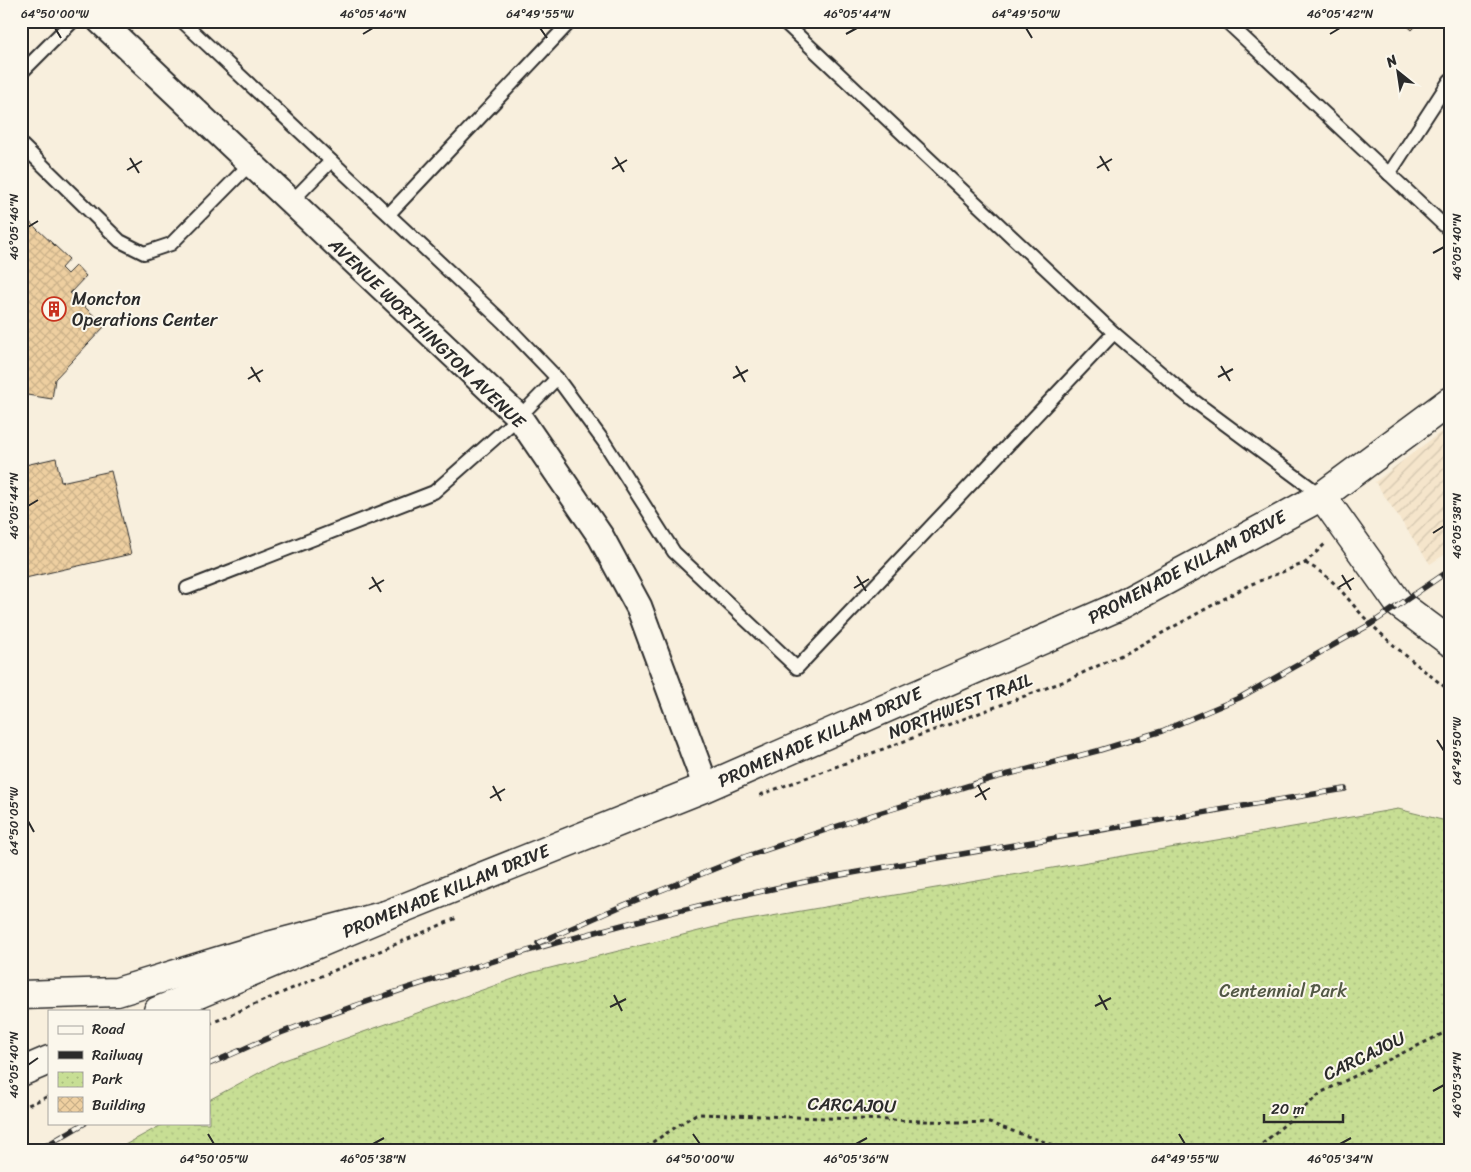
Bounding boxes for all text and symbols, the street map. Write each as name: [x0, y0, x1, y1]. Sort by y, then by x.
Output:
text: 64°50'00"W: [21, 3, 90, 25]
text: 46°05'46"N: [340, 3, 407, 25]
text: 64°49'55"W: [506, 3, 575, 25]
text: 46°05'44"N: [823, 3, 891, 25]
text: 64°49'50"W: [992, 3, 1061, 25]
text: 46°05'42"N: [1307, 3, 1374, 25]
north arrow: [1374, 48, 1424, 98]
text: N: [1380, 48, 1402, 75]
text: 46°05'46"N: [3, 193, 25, 260]
text: 46°05'40"N: [1446, 213, 1468, 281]
street label: AVENUE WORTHINGTON AVENUE: [320, 229, 534, 437]
place label: Moncton Operations Center: [72, 283, 219, 336]
building icon: Moncton Operations Center: [41, 296, 67, 322]
text: 46°05'44"N: [3, 472, 25, 540]
text: 46°05'38"N: [1446, 492, 1468, 559]
street label: PROMENADE KILLAM DRIVE: [1082, 501, 1293, 633]
street label: NORTHWEST TRAIL: [883, 663, 1038, 748]
street label: PROMENADE KILLAM DRIVE: [713, 677, 928, 797]
text: 64°49'50"W: [1446, 716, 1468, 785]
text: 64°50'05"W: [3, 786, 25, 855]
street label: PROMENADE KILLAM DRIVE: [338, 834, 555, 947]
park label: Centennial Park: [1219, 975, 1347, 1007]
legend: [48, 1010, 210, 1124]
text: Road: [92, 1016, 125, 1042]
street label: CARCAJOU: [1317, 1022, 1412, 1090]
text: 46°05'40"N: [3, 1031, 25, 1099]
text: Railway: [92, 1042, 143, 1068]
text: 46°05'34"N: [1446, 1051, 1468, 1118]
text: Park: [92, 1066, 123, 1092]
street label: CARCAJOU: [807, 1087, 898, 1123]
text: Building: [92, 1092, 146, 1118]
scale bar: [1264, 1092, 1342, 1124]
text: 20 m: [1271, 1096, 1305, 1122]
text: 64°50'05"W: [180, 1148, 249, 1170]
text: 46°05'38"N: [340, 1148, 407, 1170]
text: 64°50'00"W: [666, 1148, 735, 1170]
text: 46°05'36"N: [823, 1148, 889, 1170]
text: 64°49'55"W: [1151, 1148, 1220, 1170]
text: 46°05'34"N: [1307, 1148, 1374, 1170]

